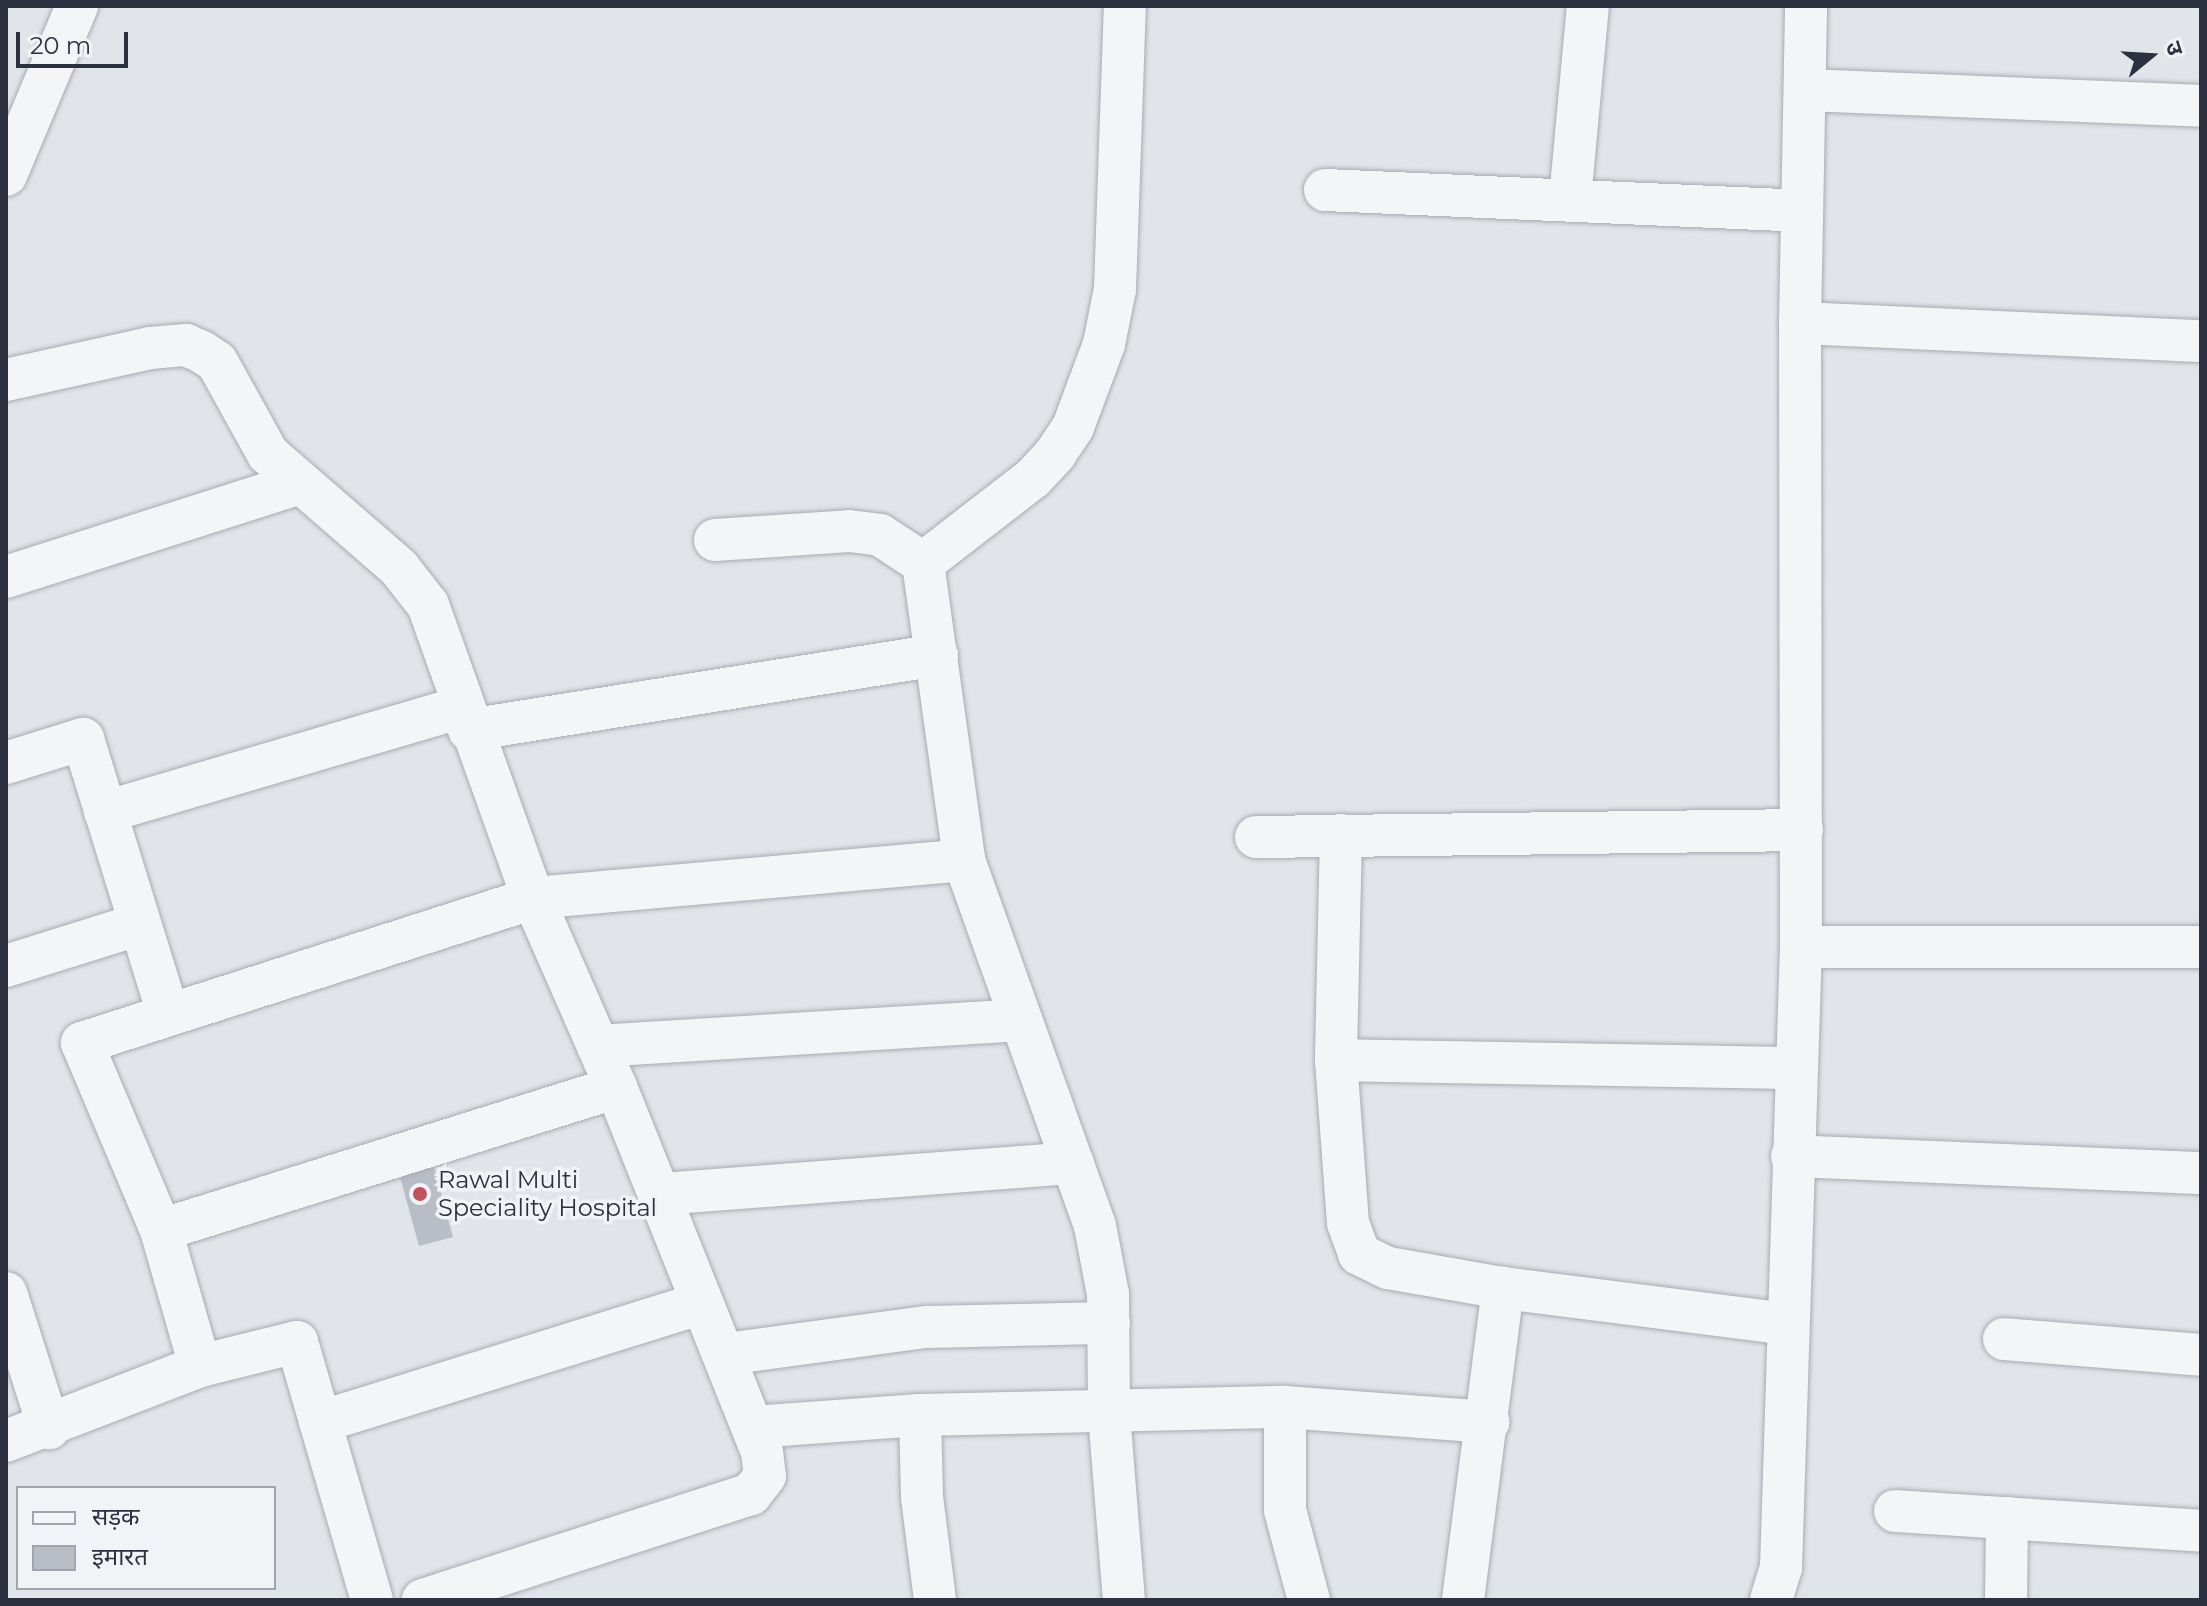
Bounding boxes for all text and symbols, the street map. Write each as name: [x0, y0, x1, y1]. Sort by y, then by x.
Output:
scale bar: [20, 16, 132, 66]
north arrow: [2111, 16, 2191, 96]
text: 20 m: [30, 31, 91, 60]
text: उ: [2159, 38, 2189, 59]
place label: Rawal Multi Speciality Hospital: [438, 1166, 657, 1222]
marker: Rawal Multi Speciality Hospital: [409, 1183, 431, 1205]
legend: [16, 1486, 276, 1590]
text: सड़क: [92, 1502, 140, 1531]
text: इमारत: [92, 1542, 148, 1571]

